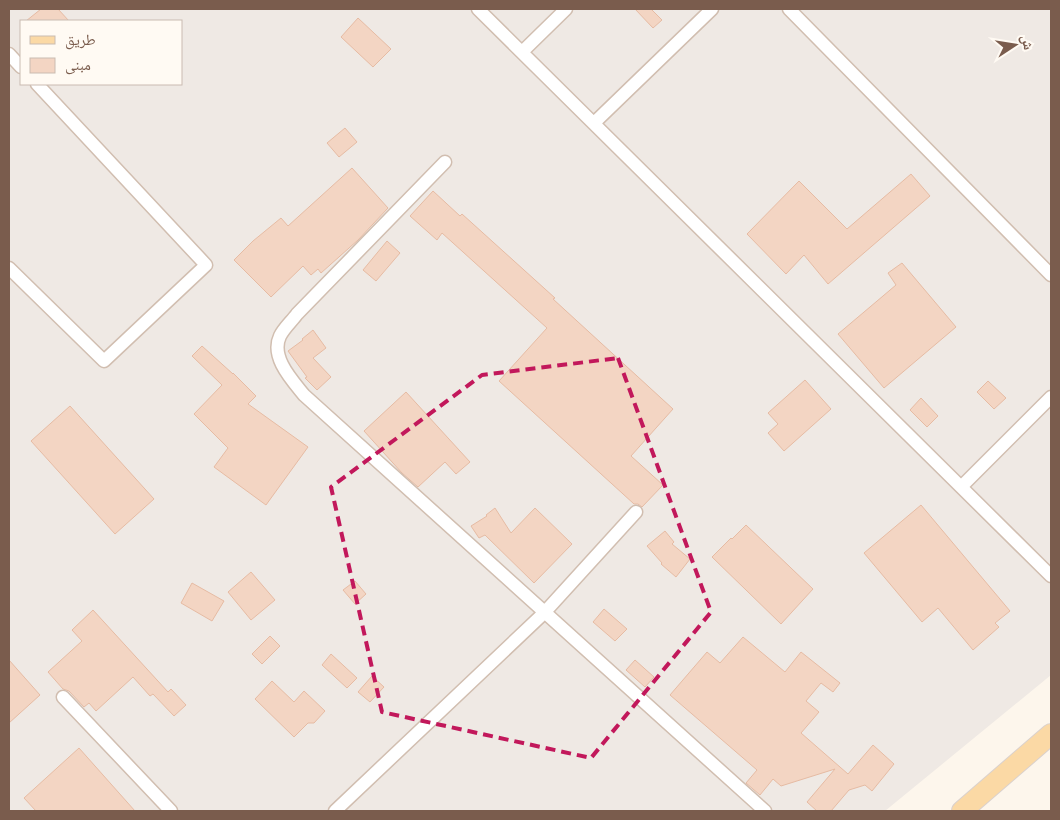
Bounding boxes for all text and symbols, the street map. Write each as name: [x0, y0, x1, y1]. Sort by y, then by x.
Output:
legend: [20, 20, 182, 85]
north arrow: [990, 20, 1040, 70]
text: طريق: [65, 29, 96, 50]
text: ش: [1017, 33, 1039, 52]
text: مبنى: [65, 54, 91, 75]

